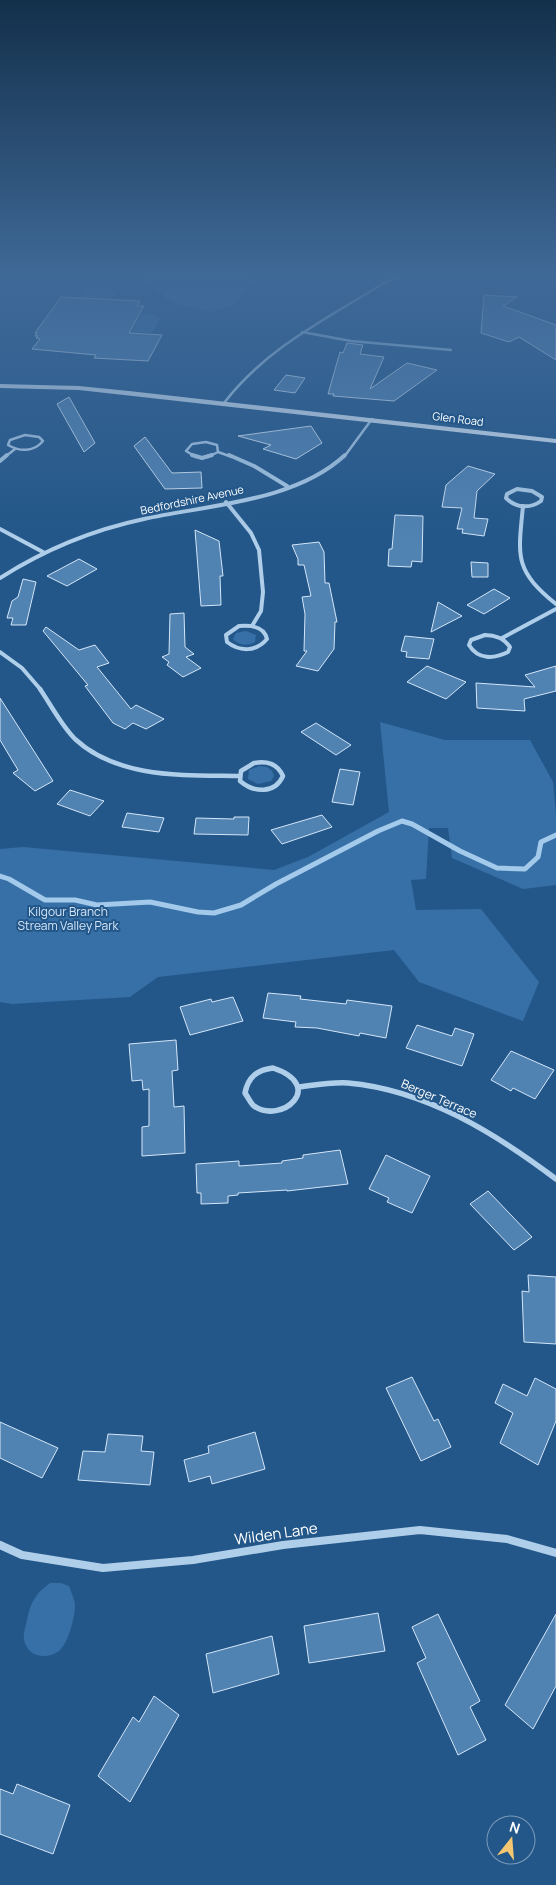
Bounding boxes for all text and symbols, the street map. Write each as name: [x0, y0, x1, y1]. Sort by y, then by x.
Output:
street label: Glen Road: [432, 408, 484, 429]
street label: Bedfordshire Avenue: [139, 481, 245, 518]
park label: Kilgour Branch Stream Valley Park: [17, 903, 120, 934]
street label: Berger Terrace: [399, 1075, 480, 1122]
street label: Wilden Lane: [233, 1517, 319, 1550]
north arrow: [486, 1815, 536, 1865]
text: N: [507, 1817, 523, 1838]

